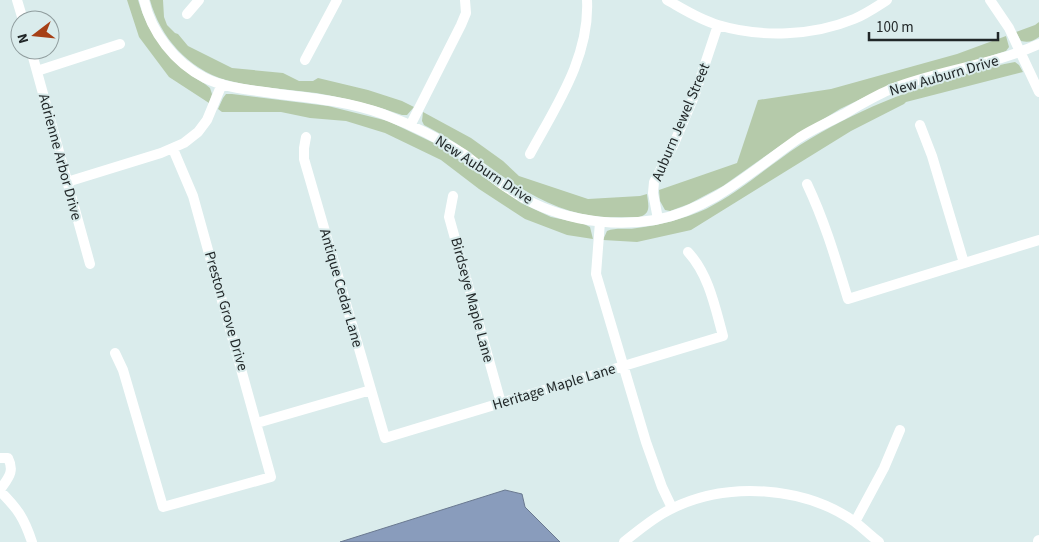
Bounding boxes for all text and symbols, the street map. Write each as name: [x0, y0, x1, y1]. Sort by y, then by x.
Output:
north arrow: [10, 10, 60, 60]
scale bar: [869, 10, 998, 42]
text: 100 m: [876, 17, 914, 38]
text: N: [13, 31, 34, 46]
street label: New Auburn Drive: [887, 50, 1001, 102]
street label: Auburn Jewel Street: [647, 60, 715, 184]
street label: Adrienne Arbor Drive: [33, 91, 87, 223]
street label: New Auburn Drive: [431, 131, 537, 209]
street label: Antique Cedar Lane: [314, 226, 368, 350]
street label: Birdseye Maple Lane: [445, 235, 499, 365]
street label: Preston Grove Drive: [199, 249, 253, 373]
street label: Heritage Maple Lane: [490, 358, 618, 416]

